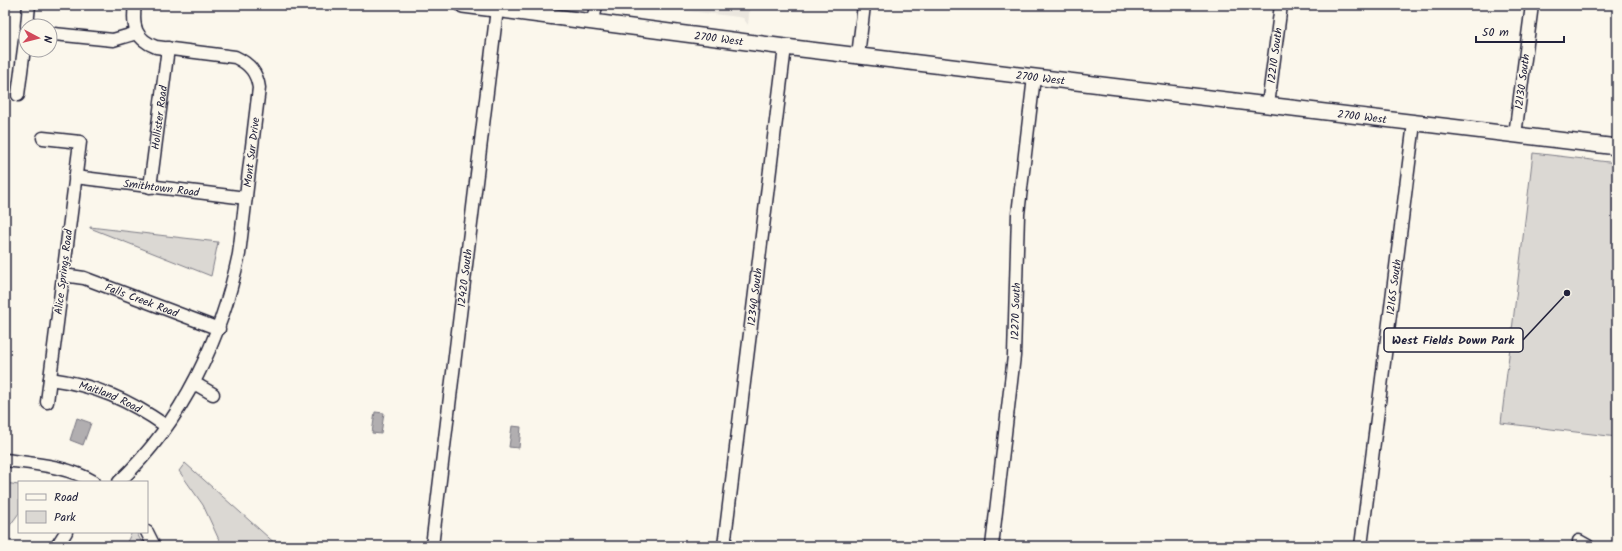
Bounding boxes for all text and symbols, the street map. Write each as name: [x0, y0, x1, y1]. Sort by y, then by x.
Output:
north arrow: [18, 18, 58, 58]
scale bar: [1476, 18, 1564, 44]
text: 50 m: [1482, 23, 1509, 42]
street label: 2700 West: [693, 27, 745, 52]
street label: 12210 South: [1263, 27, 1288, 84]
text: N: [38, 35, 56, 44]
street label: 12130 South: [1510, 53, 1536, 110]
street label: 2700 West: [1015, 67, 1067, 91]
street label: Hollister Road: [147, 84, 173, 151]
street label: 2700 West: [1336, 105, 1388, 129]
street label: Mont Sur Drive: [239, 116, 265, 188]
street label: Smithtown Road: [122, 175, 201, 202]
street label: Alice Springs Road: [50, 228, 78, 316]
street label: 12420 South: [453, 248, 478, 308]
street label: 12165 South: [1382, 258, 1407, 316]
street label: 12340 South: [743, 267, 768, 327]
street label: Falls Creek Road: [102, 279, 181, 323]
street label: 12270 South: [1006, 282, 1026, 340]
callout: West Fields Down Park: [1384, 328, 1523, 352]
text: West Fields Down Park: [1392, 331, 1515, 350]
street label: Maitland Road: [77, 377, 145, 419]
legend: [18, 481, 148, 533]
text: Road: [54, 488, 79, 507]
text: Park: [54, 508, 76, 527]

